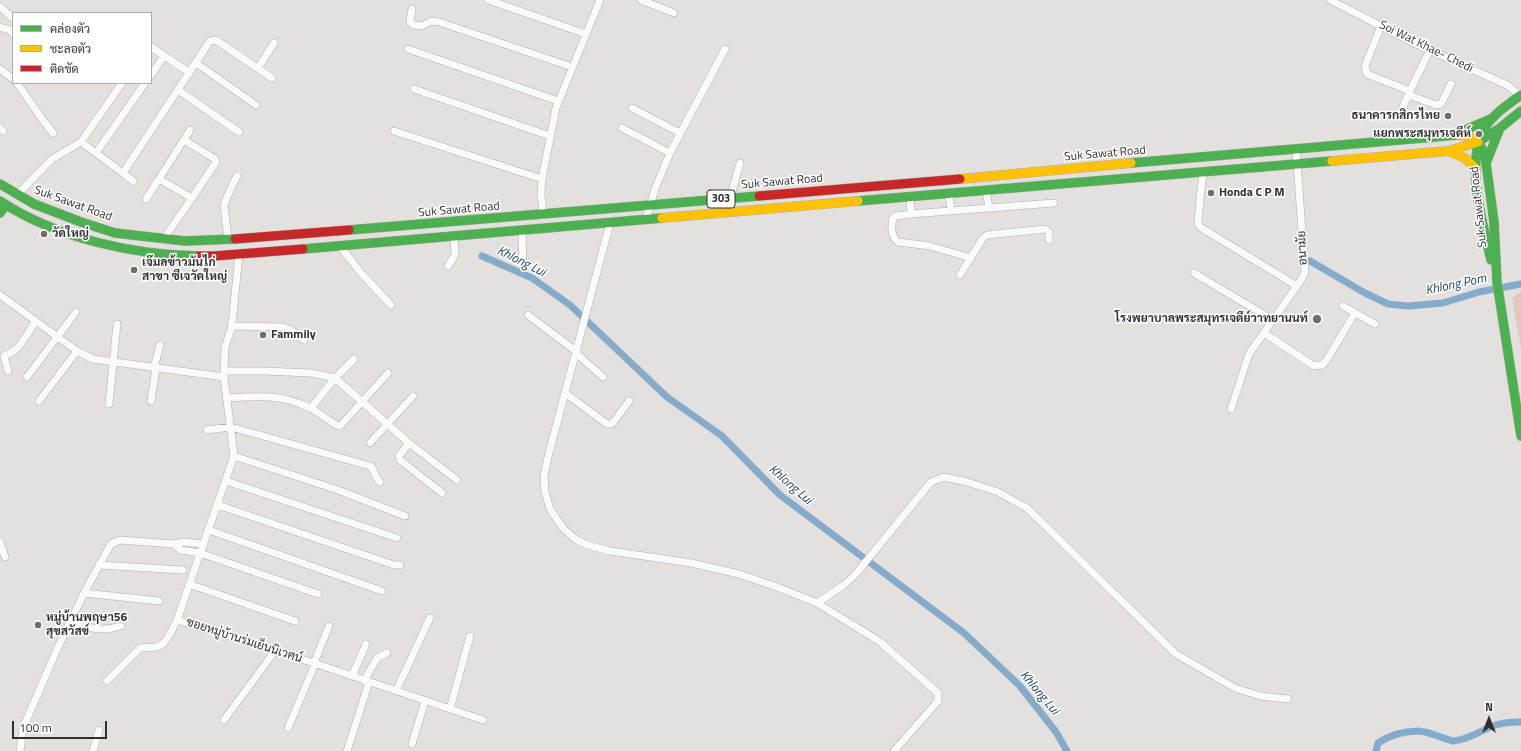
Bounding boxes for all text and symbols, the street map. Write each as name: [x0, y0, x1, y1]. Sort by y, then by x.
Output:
legend: [12, 12, 152, 84]
street label: Soi Wat Khae- Chedi: [1377, 18, 1475, 76]
text: คล่องตัว: [50, 19, 90, 38]
text: ชะลอตัว: [50, 39, 91, 58]
text: ติดขัด: [50, 59, 79, 78]
place label: ธนาคารกสิกรไทย: [1351, 109, 1440, 123]
marker: ธนาคารกสิกรไทย: [1443, 111, 1453, 121]
place label: แยกพระสมุทรเจดีห์: [1373, 127, 1471, 141]
marker: แยกพระสมุทรเจดีห์: [1474, 129, 1484, 139]
street label: Suk Sawat Road: [1064, 143, 1146, 165]
street label: Suk Sawat Road: [1468, 166, 1490, 248]
street label: Suk Sawat Road: [741, 171, 823, 193]
street label: Suk Sawat Road: [32, 183, 114, 225]
place label: Honda C P M: [1219, 186, 1285, 200]
marker: Honda C P M: [1206, 188, 1216, 198]
road number: 303: [707, 190, 735, 208]
street label: Suk Sawat Road: [418, 199, 500, 221]
place label: วัดใหญ่: [52, 227, 89, 241]
marker: วัดใหญ่: [39, 229, 49, 239]
street label: อนามัย: [1295, 230, 1311, 266]
water label: Khlong Lui: [494, 243, 548, 281]
place label: เจ๊มลข้าวมันไก่ สาขา ซีเจวัดใหญ่: [142, 256, 227, 284]
marker: เจ๊มลข้าวมันไก่ สาขา ซีเจวัดใหญ่: [129, 265, 139, 275]
water label: Khlong Pom: [1424, 271, 1488, 299]
place label: โรงพยาบาลพระสมุทรเจดีย์วาทยานนท์: [1115, 312, 1308, 326]
marker: โรงพยาบาลพระสมุทรเจดีย์วาทยานนท์: [1311, 313, 1323, 325]
place label: Fammily: [271, 328, 316, 342]
marker: Fammily: [258, 330, 268, 340]
water label: Khlong Lui: [765, 462, 815, 508]
place label: หมู่บ้านพฤษา56 สุขสวัสข์: [46, 611, 127, 639]
street label: ซอยหมู่บ้านร่มเย็นนิเวศน์: [184, 615, 304, 667]
marker: หมู่บ้านพฤษา56 สุขสวัสข์: [33, 620, 43, 630]
water label: Khlong Lui: [1016, 668, 1062, 718]
north arrow: [1469, 699, 1509, 739]
text: N: [1485, 699, 1493, 715]
scale bar: [14, 713, 109, 739]
text: 100 m: [19, 718, 52, 737]

